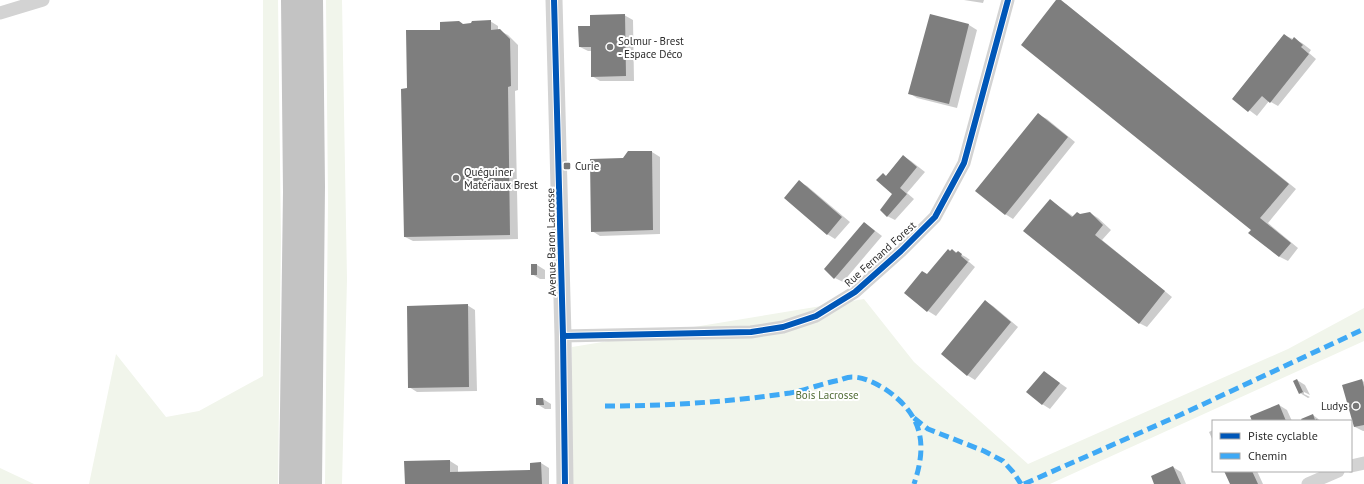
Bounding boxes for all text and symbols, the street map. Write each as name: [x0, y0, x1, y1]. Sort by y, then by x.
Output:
place label: Solmur - Brest - Espace Déco: [618, 34, 684, 61]
marker: Solmur - Brest - Espace Déco: [605, 42, 615, 52]
place label: Curie: [575, 159, 600, 173]
marker: Curie: [562, 161, 572, 171]
place label: Quéguiner Matériaux Brest: [464, 165, 538, 192]
marker: Quéguiner Matériaux Brest: [451, 173, 461, 183]
street label: Avenue Baron Lacrosse: [543, 187, 559, 296]
street label: Rue Fernand Forest: [841, 218, 919, 290]
park label: Bois Lacrosse: [795, 388, 859, 402]
place label: Ludys: [1321, 399, 1348, 413]
marker: Ludys: [1351, 401, 1361, 411]
legend: [1212, 420, 1352, 472]
text: Piste cyclable: [1248, 428, 1318, 443]
text: Chemin: [1248, 448, 1287, 463]

